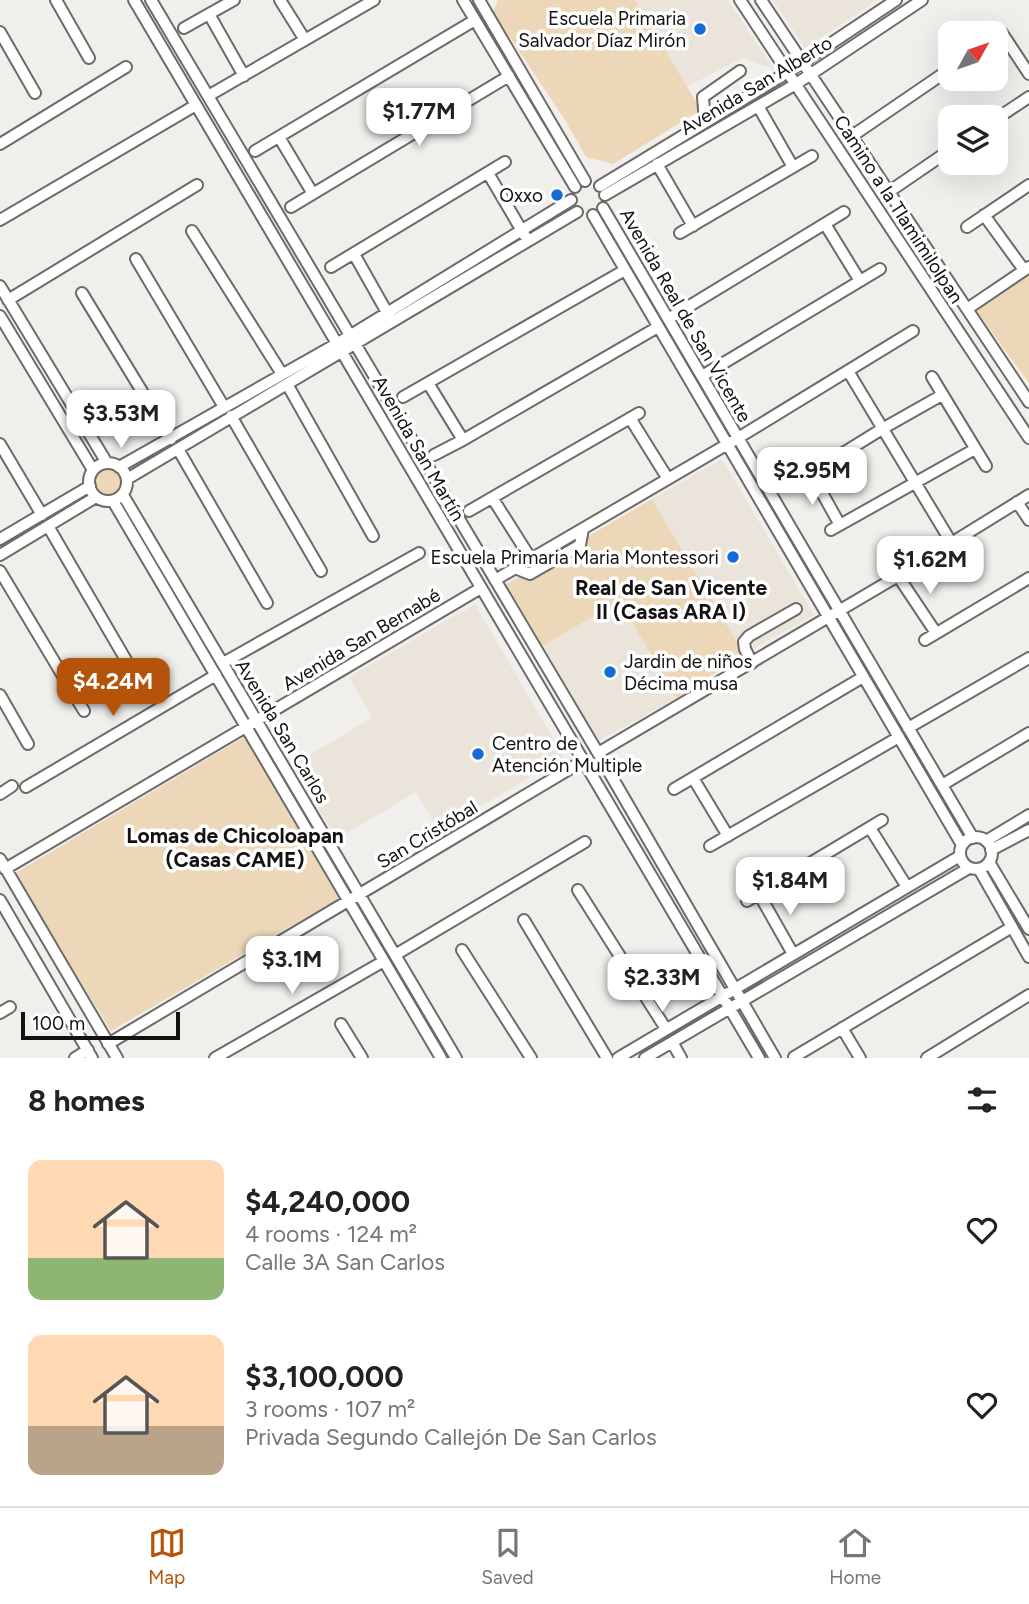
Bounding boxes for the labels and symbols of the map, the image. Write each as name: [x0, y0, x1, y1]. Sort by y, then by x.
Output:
place label: Escuela Primaria Salvador Díaz Mirón: [518, 7, 686, 52]
marker: Escuela Primaria Salvador Díaz Mirón: [692, 21, 708, 37]
north arrow: [938, 21, 1008, 91]
street label: Avenida San Alberto: [676, 31, 836, 140]
pin: $1.77M: [362, 88, 476, 148]
street label: Camino a la Tlamimilolpan: [829, 111, 968, 308]
place label: Oxxo: [499, 184, 543, 207]
marker: Oxxo: [549, 187, 565, 203]
street label: Avenida Real de San Vicente: [615, 204, 756, 426]
street label: Avenida San Martín: [368, 371, 470, 525]
pin: $3.53M: [64, 391, 178, 450]
pin: $2.95M: [755, 448, 869, 507]
pin: $1.62M: [873, 536, 987, 596]
place label: Escuela Primaria Maria Montessori: [431, 546, 719, 569]
marker: Escuela Primaria Maria Montessori: [725, 549, 741, 565]
district label: Real de San Vicente II (Casas ARA I): [575, 575, 767, 624]
street label: Avenida San Bernabé: [278, 583, 444, 696]
place label: Jardin de niños Décima musa: [624, 650, 753, 695]
street label: Avenida San Carlos: [231, 655, 335, 807]
pin: $4.24M: [56, 658, 170, 718]
marker: Jardin de niños Décima musa: [602, 664, 618, 680]
place label: Centro de Atención Multiple: [492, 732, 642, 777]
marker: Centro de Atención Multiple: [470, 746, 486, 762]
street label: San Cristóbal: [373, 795, 482, 873]
district label: Lomas de Chicoloapan (Casas CAME): [126, 823, 344, 872]
pin: $1.84M: [733, 858, 847, 917]
pin: $3.1M: [243, 936, 341, 996]
pin: $2.33M: [605, 954, 719, 1014]
scale bar: [21, 1009, 180, 1041]

